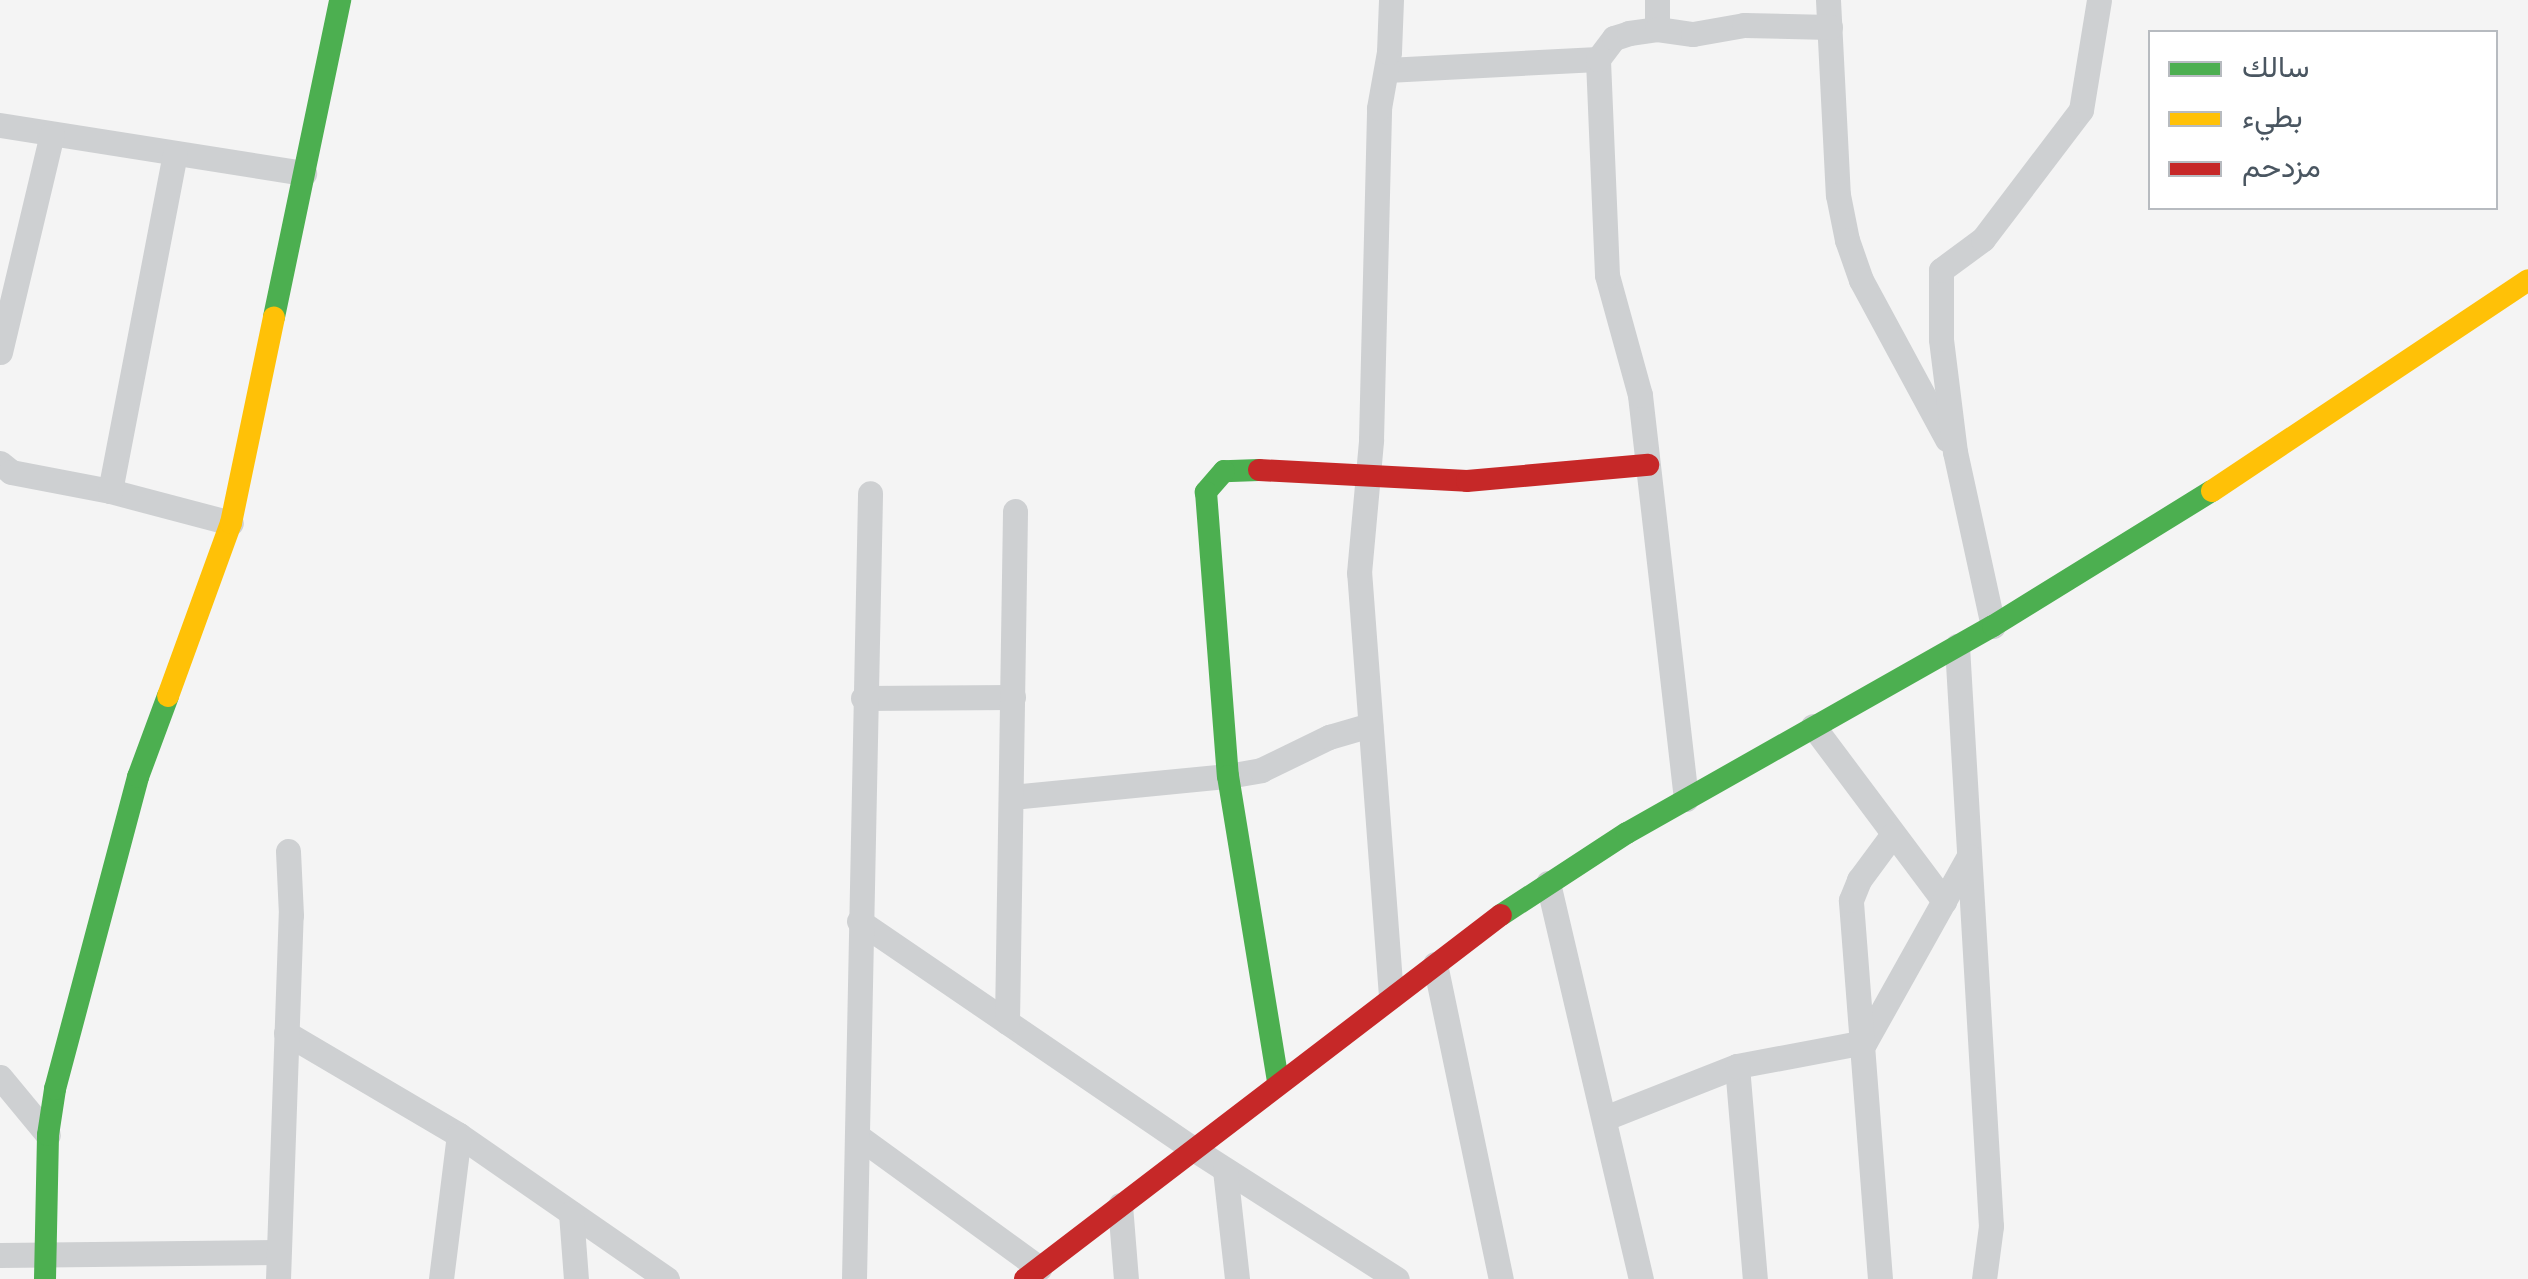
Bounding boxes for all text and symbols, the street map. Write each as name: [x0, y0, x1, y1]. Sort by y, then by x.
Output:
legend: [2148, 30, 2498, 210]
text: سالك: [2242, 45, 2309, 88]
text: بطيء: [2242, 95, 2303, 138]
text: مزدحم: [2242, 145, 2321, 188]

